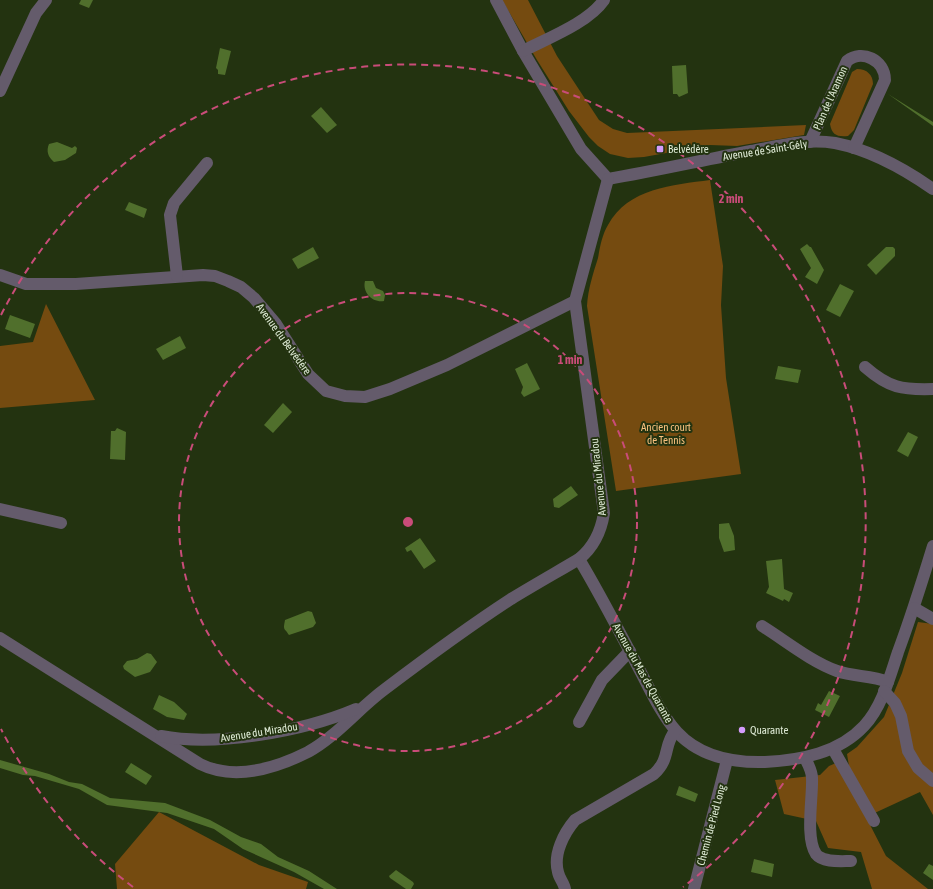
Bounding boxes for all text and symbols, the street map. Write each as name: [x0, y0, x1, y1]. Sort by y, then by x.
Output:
street label: Plan de l'Aramon: [811, 64, 849, 132]
street label: Avenue de Saint-Gély: [722, 137, 809, 163]
place label: Belvédère: [668, 143, 709, 155]
marker: Belvédère: [655, 144, 665, 154]
text: 2 min: [719, 192, 743, 206]
street label: Avenue du Belvédère: [254, 301, 314, 377]
text: 1 min: [558, 353, 582, 367]
park label: Ancien court de Tennis: [641, 421, 691, 446]
street label: Avenue du Miradou: [588, 438, 608, 516]
centre of rings: [401, 515, 415, 529]
street label: Avenue du Mas de Quarante: [611, 621, 675, 725]
street label: Avenue du Miradou: [220, 720, 298, 744]
place label: Quarante: [750, 724, 788, 736]
marker: Quarante: [737, 725, 747, 735]
street label: Chemin de Pied Long: [694, 783, 728, 867]

